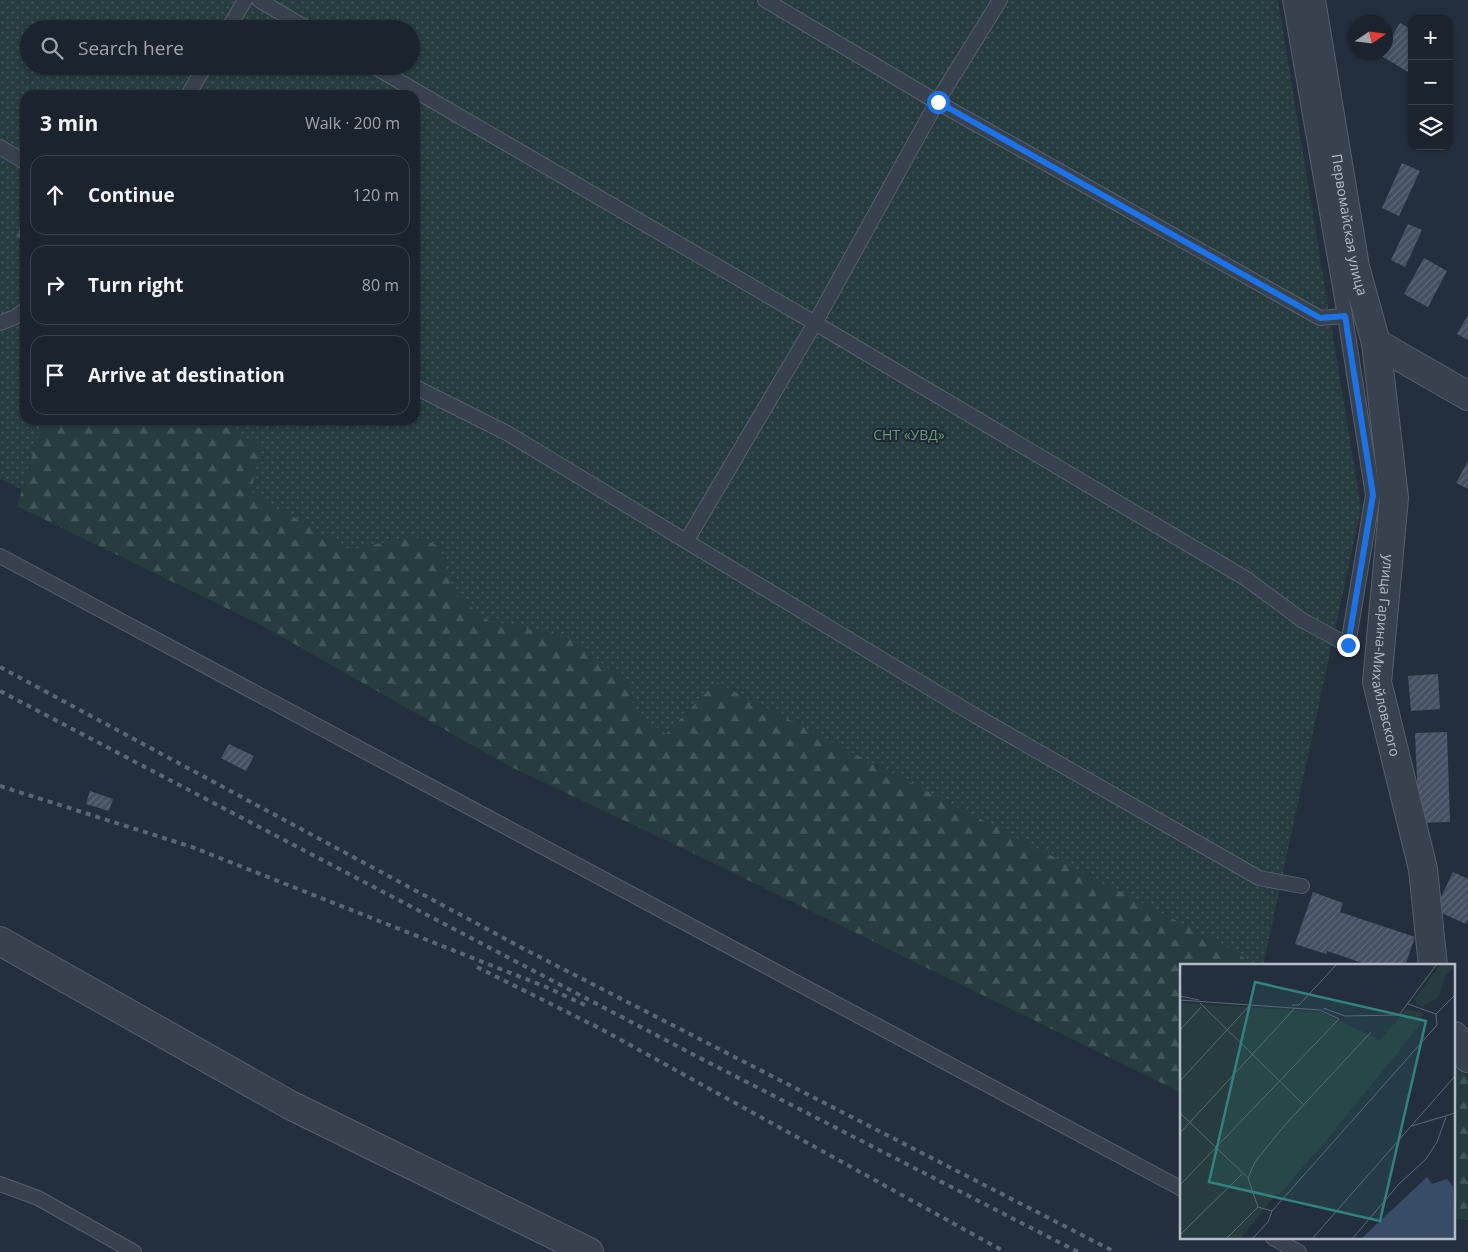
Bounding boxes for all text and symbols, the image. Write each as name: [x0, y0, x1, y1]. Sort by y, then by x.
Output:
north arrow: [1348, 15, 1393, 60]
map controls: [1408, 15, 1453, 150]
button: +: [1408, 15, 1453, 60]
search box: [20, 20, 420, 75]
icon: search: [38, 34, 66, 62]
text: Search here: [78, 35, 184, 61]
button: −: [1408, 60, 1453, 105]
route start: [927, 91, 950, 114]
button: layers: [1408, 105, 1453, 150]
text: 3 min: [40, 109, 98, 137]
text: Walk · 200 m: [305, 112, 400, 134]
street label: Первомайская улица: [1328, 152, 1372, 298]
icon: ahead: [41, 181, 69, 209]
text: Continue: [88, 182, 175, 208]
text: 120 m: [353, 184, 399, 206]
icon: right: [41, 271, 69, 299]
text: Turn right: [88, 272, 183, 298]
text: 80 m: [362, 274, 399, 296]
icon: arrive: [41, 361, 69, 389]
text: Arrive at destination: [88, 362, 285, 388]
park label: СНТ «УВД»: [873, 425, 945, 444]
street label: улица Гарина-Михайловского: [1368, 554, 1405, 758]
route end: [1337, 634, 1360, 657]
inset map: [1180, 964, 1456, 1240]

